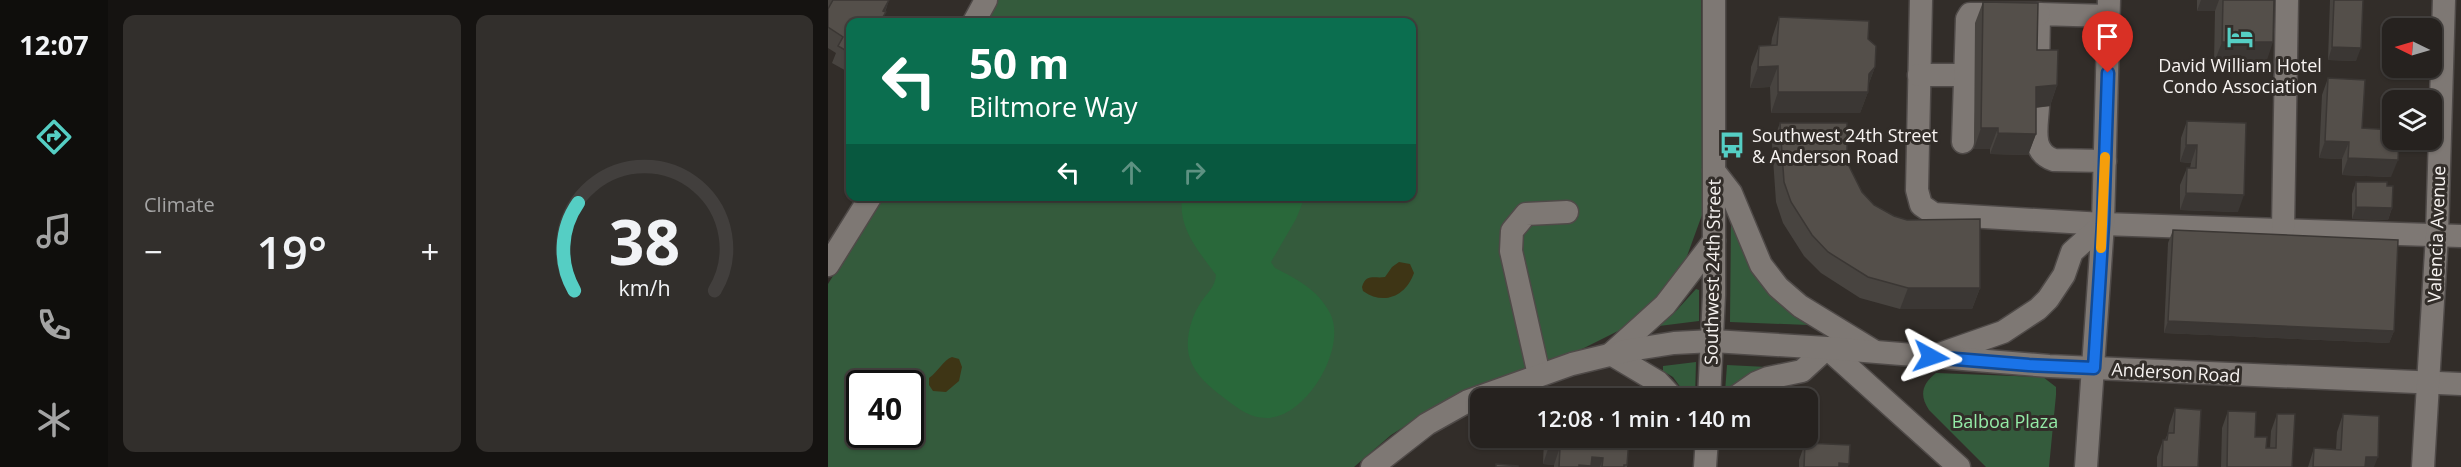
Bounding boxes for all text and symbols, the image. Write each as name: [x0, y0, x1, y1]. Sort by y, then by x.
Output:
pin: [2082, 11, 2133, 73]
north arrow: [2382, 18, 2442, 78]
map controls: [2382, 18, 2442, 150]
icon: arrive: [2091, 20, 2124, 53]
hotel icon: David William Hotel Condo Association: [2225, 22, 2255, 52]
text: 12:07: [19, 26, 89, 63]
text: 50 m: [969, 34, 1069, 91]
icon: left: [870, 42, 948, 120]
place label: David William Hotel Condo Association: [2158, 53, 2322, 98]
text: Biltmore Way: [969, 88, 1138, 125]
button: layers: [2382, 90, 2442, 150]
icon: directions: [33, 116, 75, 158]
place label: Southwest 24th Street & Anderson Road: [1752, 123, 1938, 168]
bus stop icon: Southwest 24th Street & Anderson Road: [1717, 130, 1747, 160]
icon: left: [1052, 156, 1085, 189]
icon: ahead: [1115, 156, 1148, 189]
icon: right: [1178, 156, 1211, 189]
street label: Valencia Avenue: [2422, 165, 2450, 303]
street label: Southwest 24th Street: [1698, 179, 1726, 365]
text: Climate: [144, 191, 215, 218]
text: 38: [609, 198, 680, 283]
icon: music: [33, 210, 75, 252]
text: 19°: [256, 221, 327, 282]
text: −: [144, 229, 163, 274]
text: +: [421, 229, 439, 274]
text: km/h: [618, 273, 670, 302]
icon: phone: [33, 304, 75, 346]
position arrow: [1899, 325, 1963, 389]
street label: Anderson Road: [2111, 357, 2241, 387]
speed limit sign: 40: [846, 370, 924, 448]
icon: climate: [33, 399, 75, 441]
text: 12:08 · 1 min · 140 m: [1536, 403, 1752, 433]
park label: Balboa Plaza: [1952, 409, 2058, 433]

